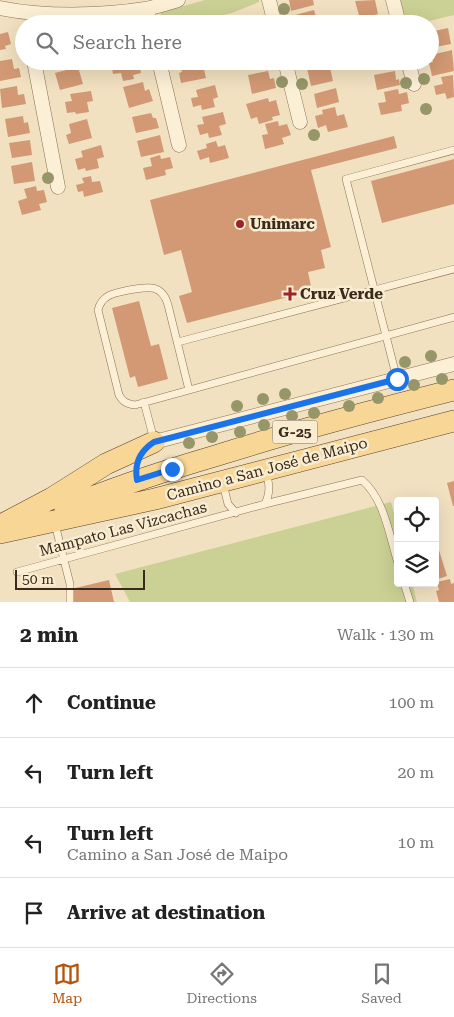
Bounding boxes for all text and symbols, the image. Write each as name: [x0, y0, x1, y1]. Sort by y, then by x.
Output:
search box: [15, 15, 439, 70]
icon: search: [33, 29, 61, 57]
text: Search here: [73, 31, 182, 54]
place label: Unimarc: [250, 215, 315, 233]
marker: Unimarc: [234, 218, 246, 230]
place label: Cruz Verde: [300, 285, 383, 303]
marker: Cruz Verde: [284, 288, 296, 300]
route start: [386, 368, 409, 391]
road number: G-25: [272, 421, 318, 444]
street label: Camino a San José de Maipo: [165, 433, 369, 505]
route end: [161, 458, 184, 481]
map controls: [394, 497, 439, 587]
button: locate: [394, 497, 439, 542]
street label: Mampato Las Vizcachas: [37, 498, 209, 560]
button: layers: [394, 542, 439, 587]
scale bar: [15, 567, 145, 590]
text: 50 m: [22, 571, 54, 587]
text: 2 min: [20, 623, 78, 647]
text: Walk · 130 m: [337, 625, 434, 644]
icon: ahead: [20, 689, 48, 717]
text: Continue: [67, 691, 156, 714]
text: 100 m: [388, 693, 434, 712]
icon: left: [20, 759, 48, 787]
text: Turn left: [67, 761, 153, 784]
text: 20 m: [397, 763, 434, 782]
text: Turn left: [67, 822, 153, 845]
icon: left: [20, 829, 48, 857]
text: 10 m: [397, 833, 434, 852]
text: Camino a San José de Maipo: [67, 845, 288, 864]
icon: arrive: [20, 899, 48, 927]
text: Arrive at destination: [67, 901, 265, 924]
tab: Map: [52, 960, 82, 1006]
tab: Directions: [186, 960, 257, 1006]
tab: Saved: [361, 960, 402, 1006]

